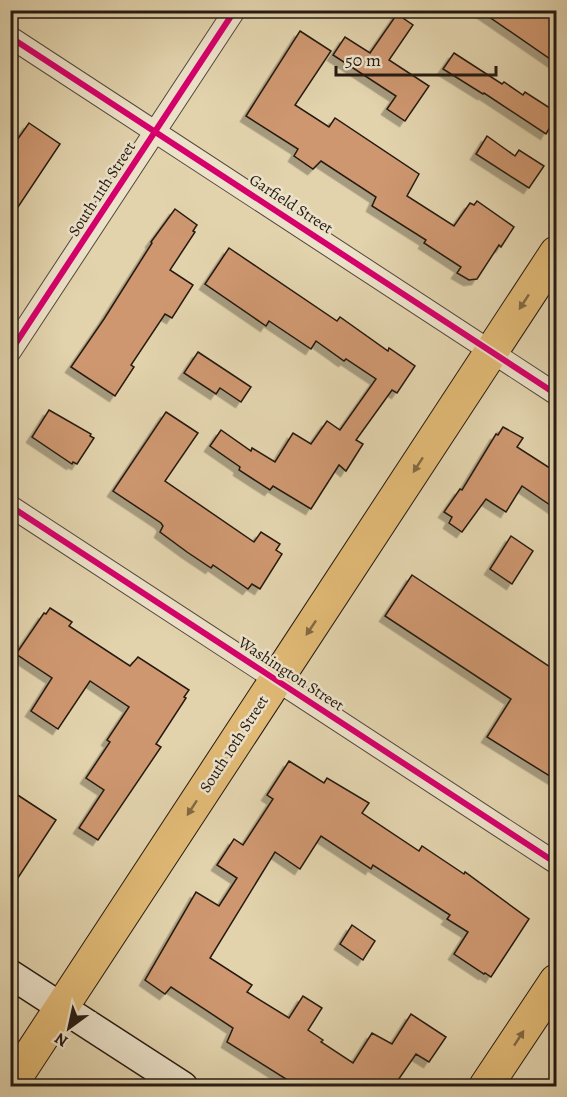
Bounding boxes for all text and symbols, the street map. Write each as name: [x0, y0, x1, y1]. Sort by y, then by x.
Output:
scale bar: [336, 39, 496, 77]
text: 50 m: [345, 48, 381, 72]
street label: South 11th Street: [63, 137, 141, 241]
street label: Garfield Street: [245, 169, 337, 239]
one-way arrow: [519, 293, 530, 310]
one-way arrow: [413, 457, 424, 473]
one-way arrow: [306, 620, 317, 636]
street label: Washington Street: [233, 631, 348, 716]
street label: South 10th Street: [194, 691, 274, 797]
one-way arrow: [187, 800, 198, 817]
north arrow: [39, 998, 99, 1058]
text: N: [50, 1027, 72, 1052]
one-way arrow: [513, 1030, 524, 1046]

